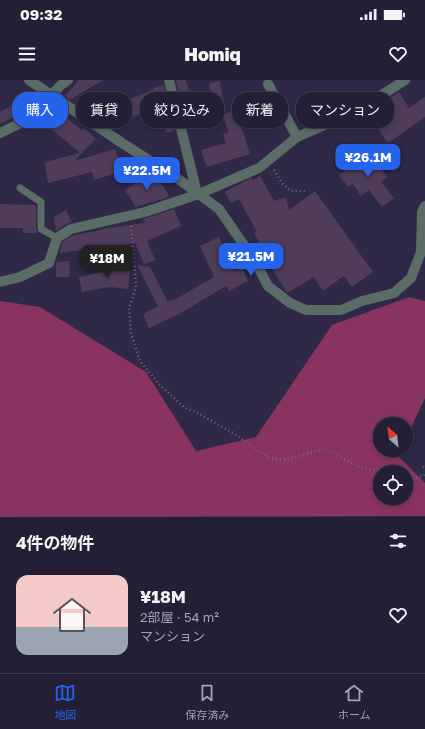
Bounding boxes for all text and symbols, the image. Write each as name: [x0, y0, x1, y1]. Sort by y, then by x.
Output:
text: 09:32: [20, 5, 62, 23]
icon: menu: [16, 43, 38, 65]
text: Homiq: [184, 43, 241, 65]
icon: heart: [387, 43, 409, 65]
chip: 購入: [12, 92, 68, 128]
chip: 賃貸: [76, 92, 132, 128]
chip: 絞り込み: [140, 92, 224, 128]
chip: 新着: [232, 92, 288, 128]
chip: マンション: [296, 92, 394, 128]
pin: ¥26.1M: [335, 144, 401, 178]
text: ¥26.1M: [344, 149, 392, 165]
pin: ¥22.5M: [114, 157, 180, 191]
text: ¥22.5M: [123, 162, 171, 178]
pin: ¥21.5M: [218, 243, 284, 277]
pin: ¥18M: [83, 245, 131, 279]
text: ¥21.5M: [228, 248, 274, 264]
text: ¥18M: [89, 250, 125, 266]
north arrow: [373, 417, 413, 457]
map controls: [373, 417, 413, 505]
button: locate: [373, 465, 413, 505]
icon: filters: [387, 530, 409, 552]
text: 4件の物件: [16, 532, 95, 553]
text: ¥18M: [140, 586, 186, 607]
icon: home: [48, 591, 96, 639]
icon: heart: [387, 604, 409, 626]
text: 2部屋 · 54 m²: [140, 609, 219, 625]
text: マンション: [140, 628, 205, 644]
tab: 地図: [54, 682, 76, 722]
tab: 保存済み: [185, 682, 229, 722]
tab: ホーム: [338, 682, 371, 722]

